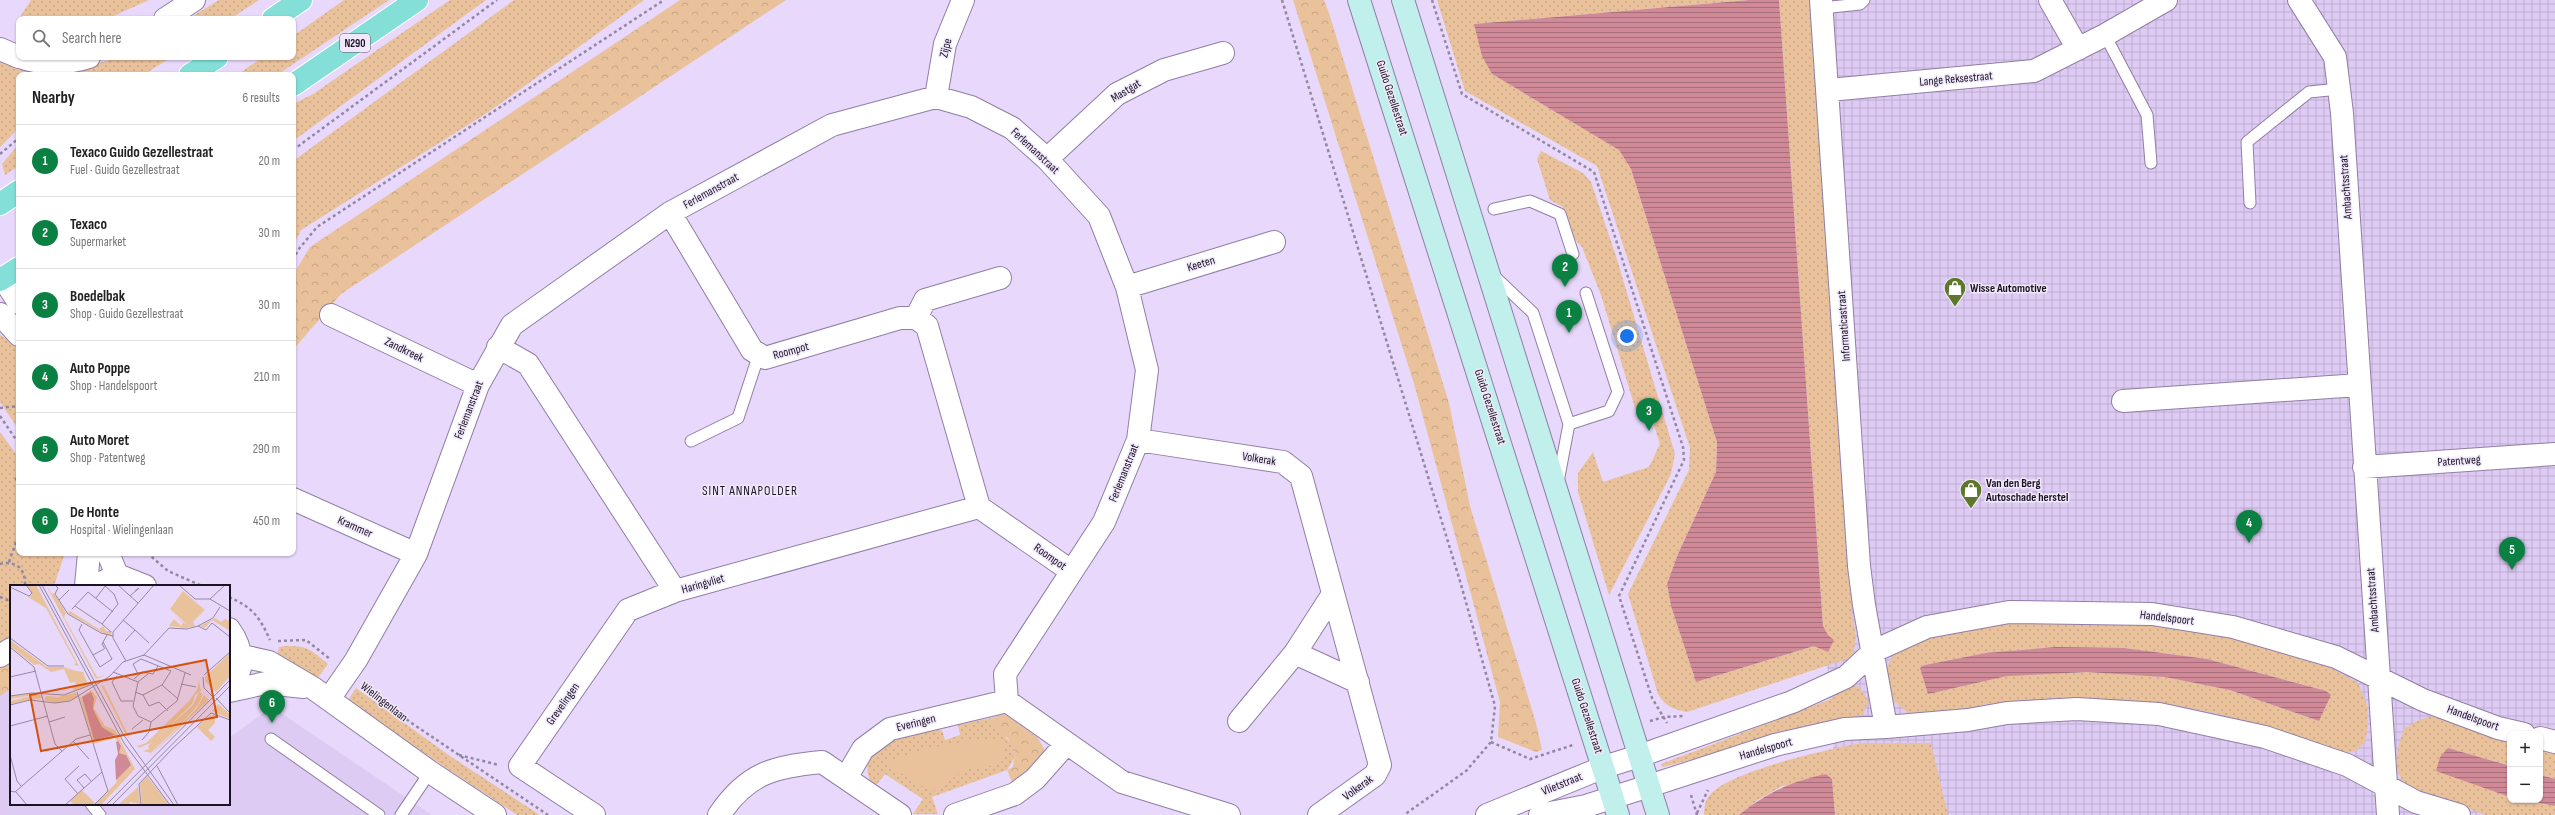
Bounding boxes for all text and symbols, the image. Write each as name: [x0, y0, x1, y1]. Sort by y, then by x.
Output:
search box: [16, 16, 296, 60]
icon: search: [30, 27, 52, 49]
text: Search here: [62, 29, 122, 48]
road number: N290: [340, 34, 370, 52]
street label: Zijpe: [936, 37, 956, 59]
street label: Guido Gezellestraat: [1373, 58, 1411, 138]
street label: Lange Reksestraat: [1919, 68, 1994, 90]
street label: Mastgat: [1108, 76, 1144, 106]
text: Nearby: [32, 88, 75, 108]
text: 6 results: [242, 90, 280, 106]
street label: Ferlemanstraat: [1007, 125, 1063, 178]
text: Texaco Guido Gezellestraat: [70, 143, 213, 162]
text: 1: [42, 153, 48, 169]
text: 20 m: [258, 153, 280, 169]
street label: Ambachtsstraat: [2336, 154, 2356, 221]
text: Fuel · Guido Gezellestraat: [70, 162, 180, 178]
street label: Ferlemanstraat: [681, 169, 742, 212]
text: Texaco: [70, 215, 107, 234]
text: 2: [42, 225, 48, 241]
text: 30 m: [258, 225, 280, 241]
text: Supermarket: [70, 234, 126, 250]
street label: Keeten: [1185, 253, 1217, 275]
pin: 2: [1552, 254, 1578, 287]
shop icon: Wisse Automotive: [1942, 275, 1968, 308]
place label: Wisse Automotive: [1970, 281, 2047, 296]
text: Boedelbak: [70, 287, 125, 306]
street label: Informaticastraat: [1834, 290, 1854, 362]
text: 3: [42, 297, 48, 313]
text: 30 m: [258, 297, 280, 313]
pin: 1: [1556, 300, 1582, 333]
text: Shop · Guido Gezellestraat: [70, 306, 184, 322]
your location: [1617, 326, 1637, 346]
street label: Zandkreek: [382, 334, 426, 366]
street label: Roompot: [771, 339, 811, 363]
text: Auto Poppe: [70, 359, 130, 378]
street label: Guido Gezellestraat: [1471, 367, 1509, 447]
text: 4: [42, 369, 48, 385]
text: 210 m: [254, 369, 280, 385]
text: Shop · Handelspoort: [70, 378, 158, 394]
street label: Ferlemanstraat: [451, 378, 487, 441]
pin: 3: [1636, 398, 1662, 431]
text: Auto Moret: [70, 431, 129, 450]
text: 5: [42, 441, 48, 457]
text: 290 m: [253, 441, 280, 457]
street label: Ferlemanstraat: [1106, 441, 1143, 504]
street label: Volkerak: [1241, 449, 1277, 469]
text: Shop · Patentweg: [70, 450, 145, 466]
street label: Patentweg: [2437, 452, 2481, 470]
place label: Van den Berg Autoschade herstel: [1985, 476, 2068, 505]
shop icon: Van den Berg Autoschade herstel: [1958, 477, 1984, 510]
district label: SINT ANNAPOLDER: [702, 483, 798, 499]
text: De Honte: [70, 503, 119, 522]
pin: 4: [2236, 510, 2262, 543]
text: 6: [42, 513, 48, 529]
text: 450 m: [253, 513, 280, 529]
street label: Krammer: [335, 513, 375, 542]
text: Hospital · Wielingenlaan: [70, 522, 173, 538]
pin: 5: [2499, 537, 2525, 570]
street label: Roompot: [1031, 540, 1070, 574]
street label: Ambachtsstraat: [2363, 567, 2383, 634]
street label: Haringvliet: [680, 571, 727, 597]
inset map: [10, 585, 230, 805]
street label: Handelspoort: [2139, 607, 2195, 629]
street label: Guido Gezellestraat: [1568, 676, 1606, 756]
street label: Wielingenlaan: [357, 679, 411, 725]
street label: Grevelingen: [543, 680, 583, 728]
pin: 6: [259, 690, 285, 723]
street label: Handelspoort: [2445, 702, 2501, 734]
street label: Everingen: [895, 711, 937, 735]
map controls: [2507, 731, 2543, 803]
button: +: [2507, 731, 2543, 767]
street label: Handelspoort: [1738, 734, 1795, 764]
button: −: [2507, 767, 2543, 803]
street label: Vlietstraat: [1539, 769, 1585, 799]
street label: Volkerak: [1340, 772, 1376, 804]

